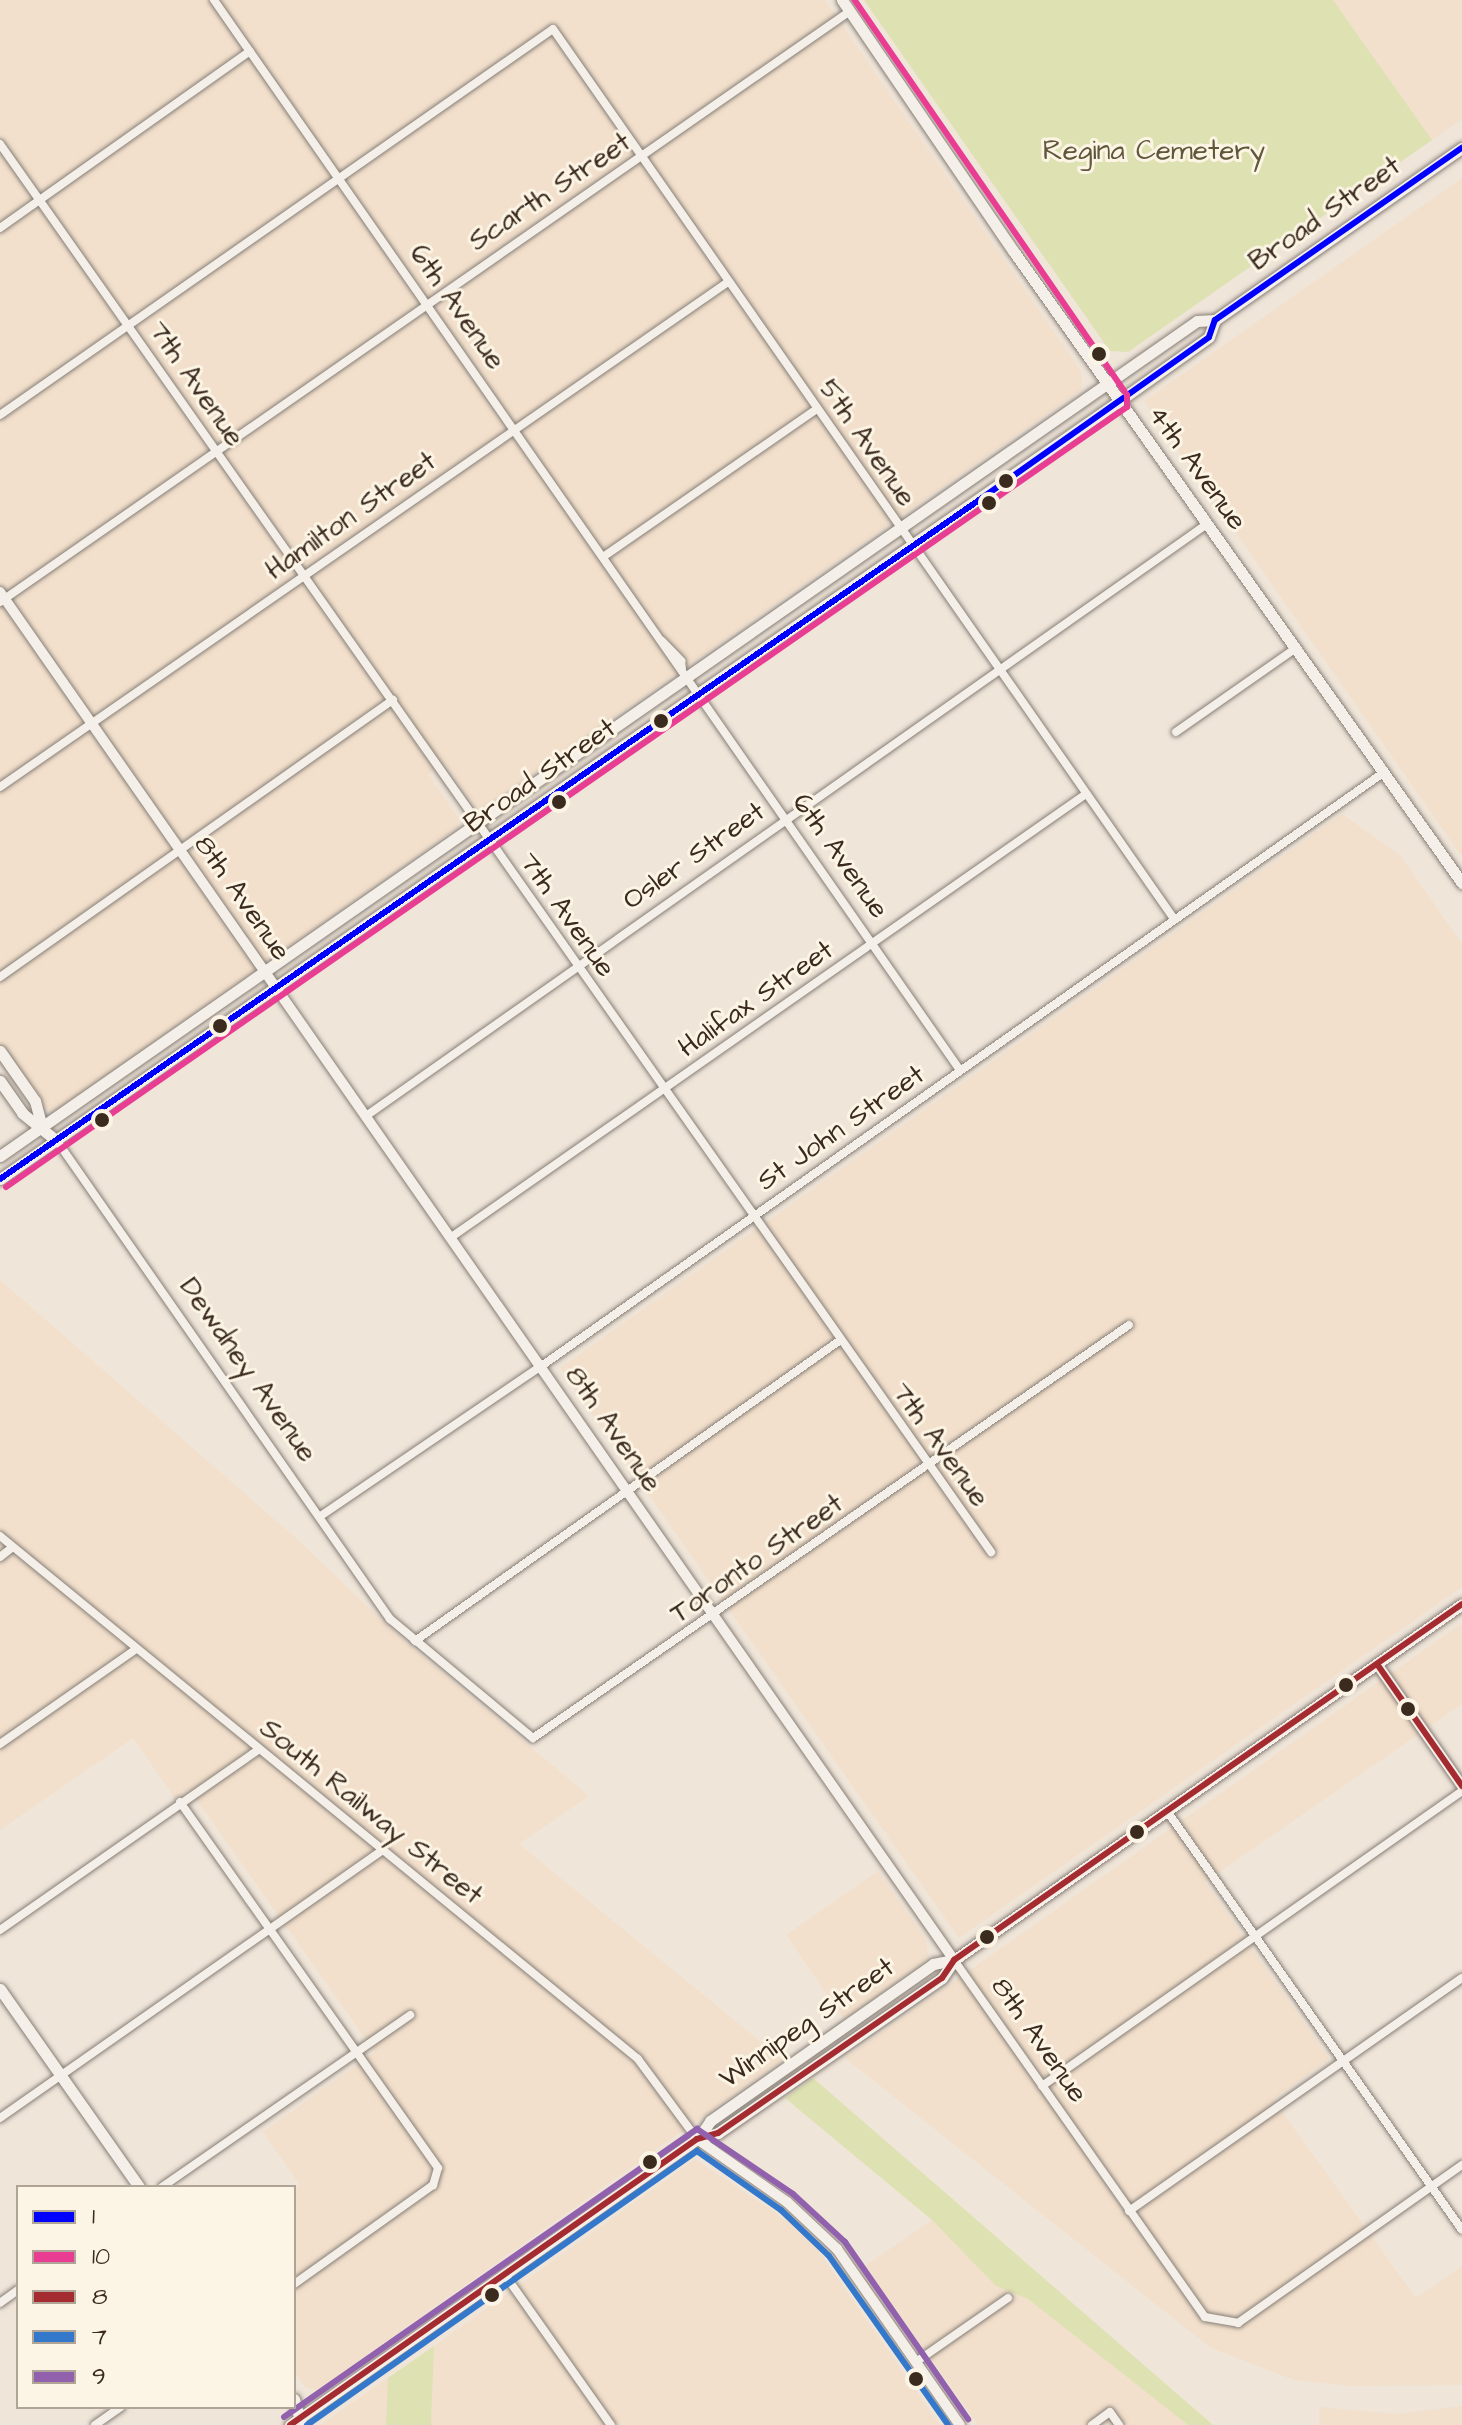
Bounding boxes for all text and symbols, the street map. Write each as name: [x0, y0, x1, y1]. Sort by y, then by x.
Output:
street label: Scarth Street: [463, 125, 637, 259]
park label: Regina Cemetery: [1043, 134, 1265, 168]
street label: Broad Street: [1243, 149, 1407, 279]
street label: 6th Avenue: [402, 238, 512, 376]
street label: 7th Avenue: [141, 315, 251, 453]
unlabelled marker: [1091, 346, 1107, 362]
street label: 5th Avenue: [811, 373, 923, 513]
street label: 4th Avenue: [1140, 399, 1254, 537]
street label: Hamilton Street: [259, 445, 443, 587]
unlabelled marker: [998, 473, 1014, 489]
unlabelled marker: [981, 495, 997, 511]
street label: Broad Street: [458, 711, 622, 841]
unlabelled marker: [653, 713, 669, 729]
street label: 6th Avenue: [785, 787, 895, 925]
unlabelled marker: [551, 794, 567, 810]
street label: Osler Street: [617, 795, 771, 917]
street label: 8th Avenue: [187, 829, 297, 967]
street label: 7th Avenue: [512, 846, 622, 984]
street label: Halifax Street: [672, 933, 840, 1065]
unlabelled marker: [212, 1018, 228, 1034]
street label: St John Street: [751, 1058, 931, 1198]
unlabelled marker: [94, 1112, 110, 1128]
street label: Dewdney Avenue: [172, 1271, 324, 1469]
street label: 8th Avenue: [558, 1360, 668, 1498]
street label: 7th Avenue: [884, 1377, 996, 1513]
street label: Toronto Street: [664, 1487, 850, 1631]
unlabelled marker: [1338, 1677, 1354, 1693]
unlabelled marker: [1400, 1701, 1416, 1717]
street label: South Railway Street: [253, 1712, 489, 1912]
unlabelled marker: [1129, 1824, 1145, 1840]
unlabelled marker: [979, 1929, 995, 1945]
street label: Winnipeg Street: [713, 1950, 901, 2096]
street label: 8th Avenue: [984, 1971, 1094, 2109]
unlabelled marker: [642, 2154, 658, 2170]
legend: [16, 2185, 296, 2409]
text: 1: [92, 2200, 95, 2234]
text: 10: [92, 2240, 110, 2274]
text: 8: [92, 2280, 108, 2314]
unlabelled marker: [484, 2287, 500, 2303]
text: 7: [92, 2320, 107, 2354]
text: 9: [92, 2360, 106, 2394]
unlabelled marker: [908, 2371, 924, 2387]

